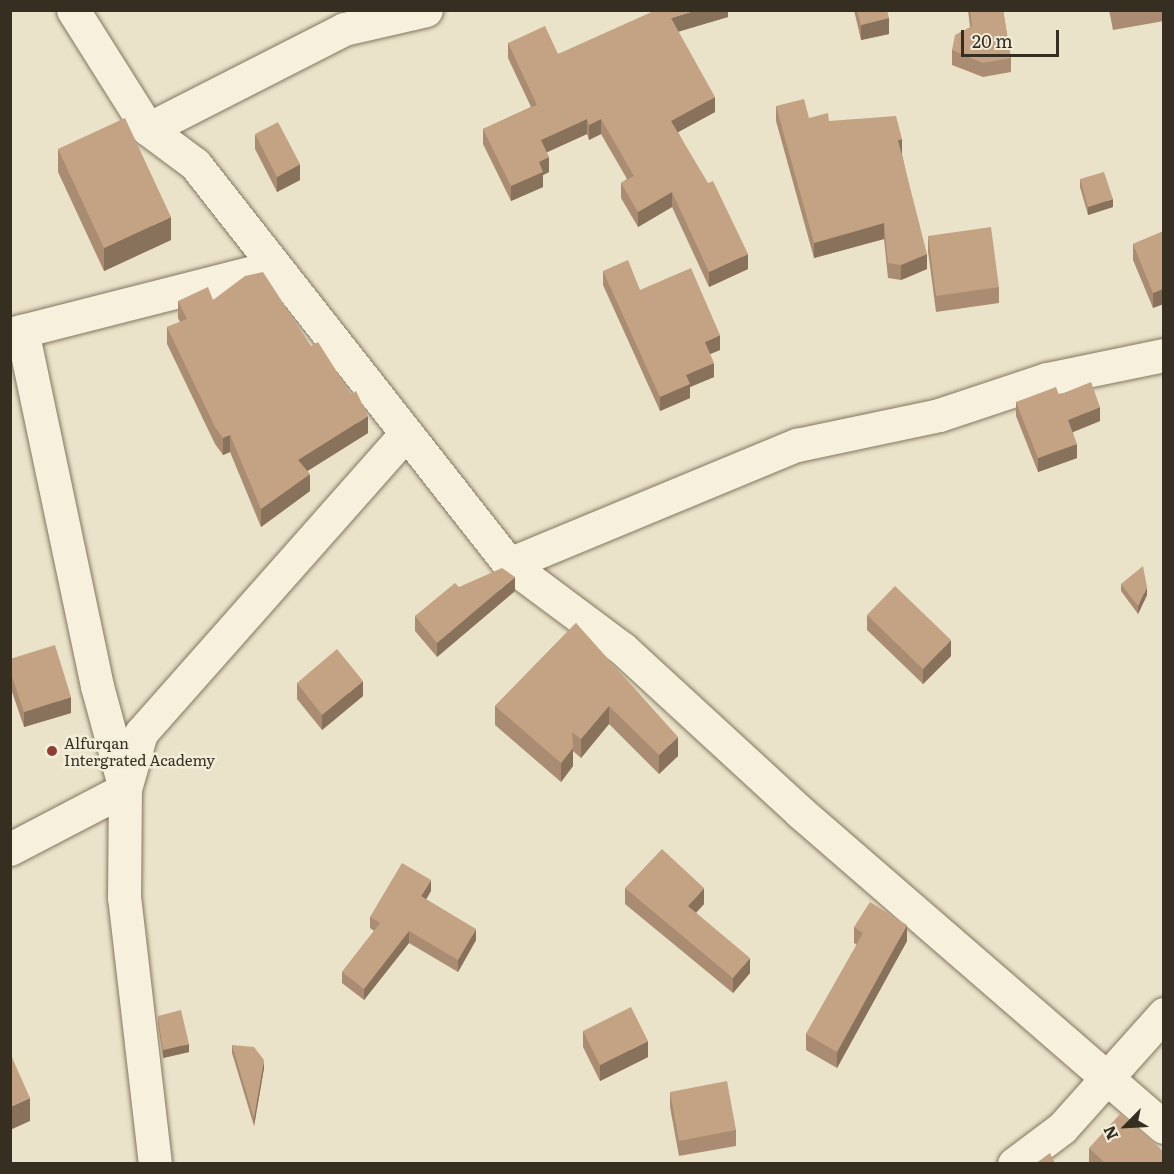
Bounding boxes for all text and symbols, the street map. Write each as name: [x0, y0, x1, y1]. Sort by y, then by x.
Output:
scale bar: [964, 18, 1062, 56]
text: 20 m: [972, 27, 1013, 54]
place label: Alfurqan Intergrated Academy: [64, 733, 215, 768]
marker: Alfurqan Intergrated Academy: [45, 744, 59, 758]
north arrow: [1096, 1096, 1156, 1156]
text: N: [1096, 1122, 1123, 1144]

